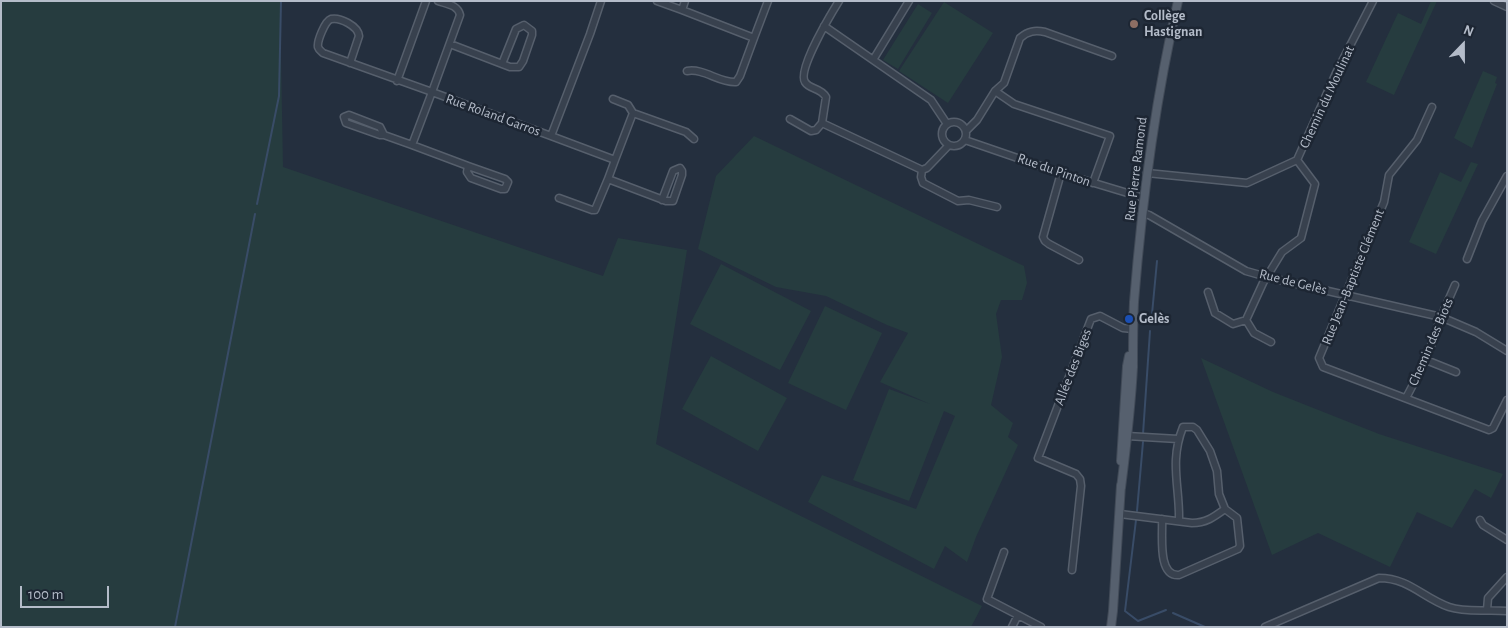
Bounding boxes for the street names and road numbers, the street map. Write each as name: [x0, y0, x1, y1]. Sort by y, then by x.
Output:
street label: Chemin du Moulinat: [1296, 43, 1358, 151]
street label: Rue Roland Garros: [443, 90, 543, 140]
street label: Rue Pierre Ramond: [1121, 116, 1151, 222]
street label: Rue du Pinton: [1015, 150, 1093, 190]
street label: Rue Jean-Baptiste Clément: [1318, 207, 1388, 347]
street label: Rue de Gelès: [1257, 265, 1329, 299]
street label: Chemin des Biots: [1405, 296, 1457, 388]
street label: Allée des Biges: [1051, 326, 1095, 408]

